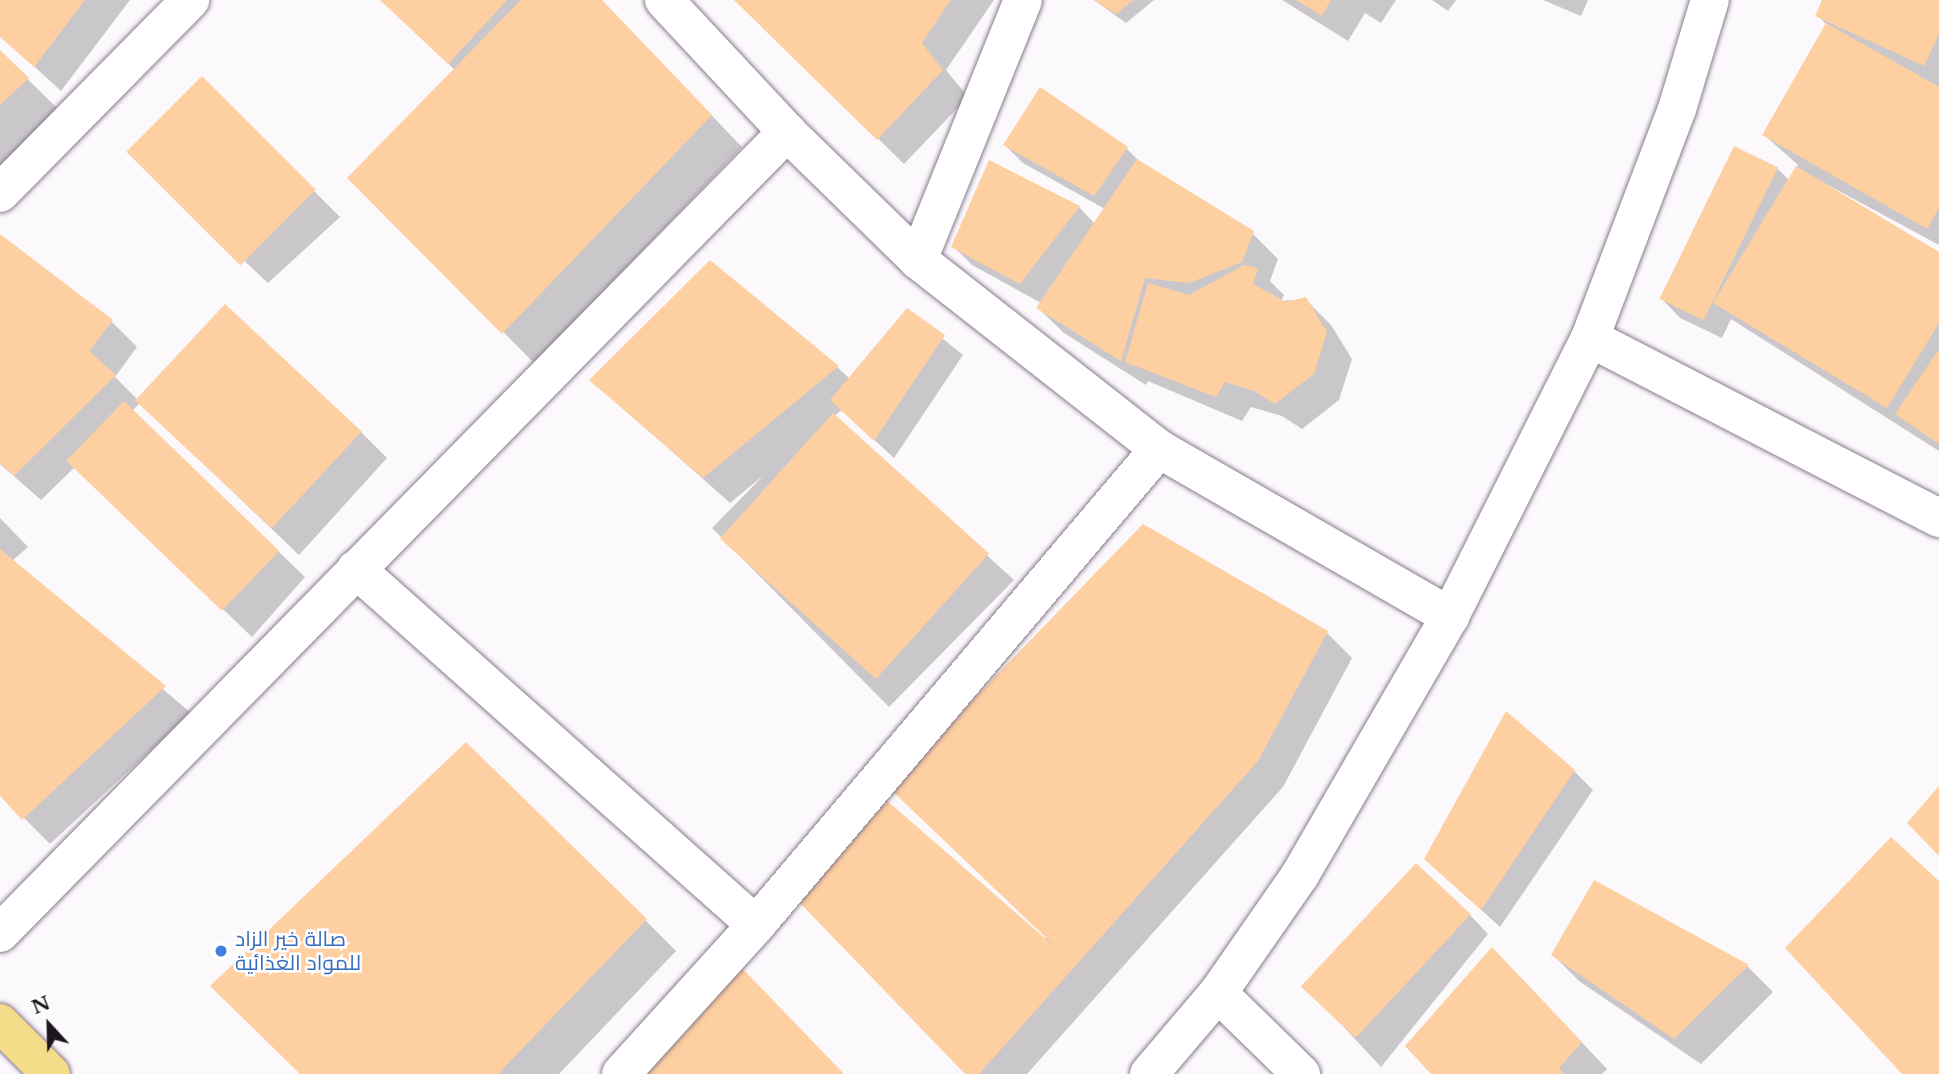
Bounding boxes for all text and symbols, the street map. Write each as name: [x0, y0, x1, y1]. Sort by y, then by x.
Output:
place label: صالة خير الزاد للمواد الغذائية: [235, 926, 361, 976]
marker: صالة خير الزاد للمواد الغذائية: [213, 943, 229, 959]
north arrow: [14, 990, 84, 1060]
text: N: [28, 991, 54, 1019]

